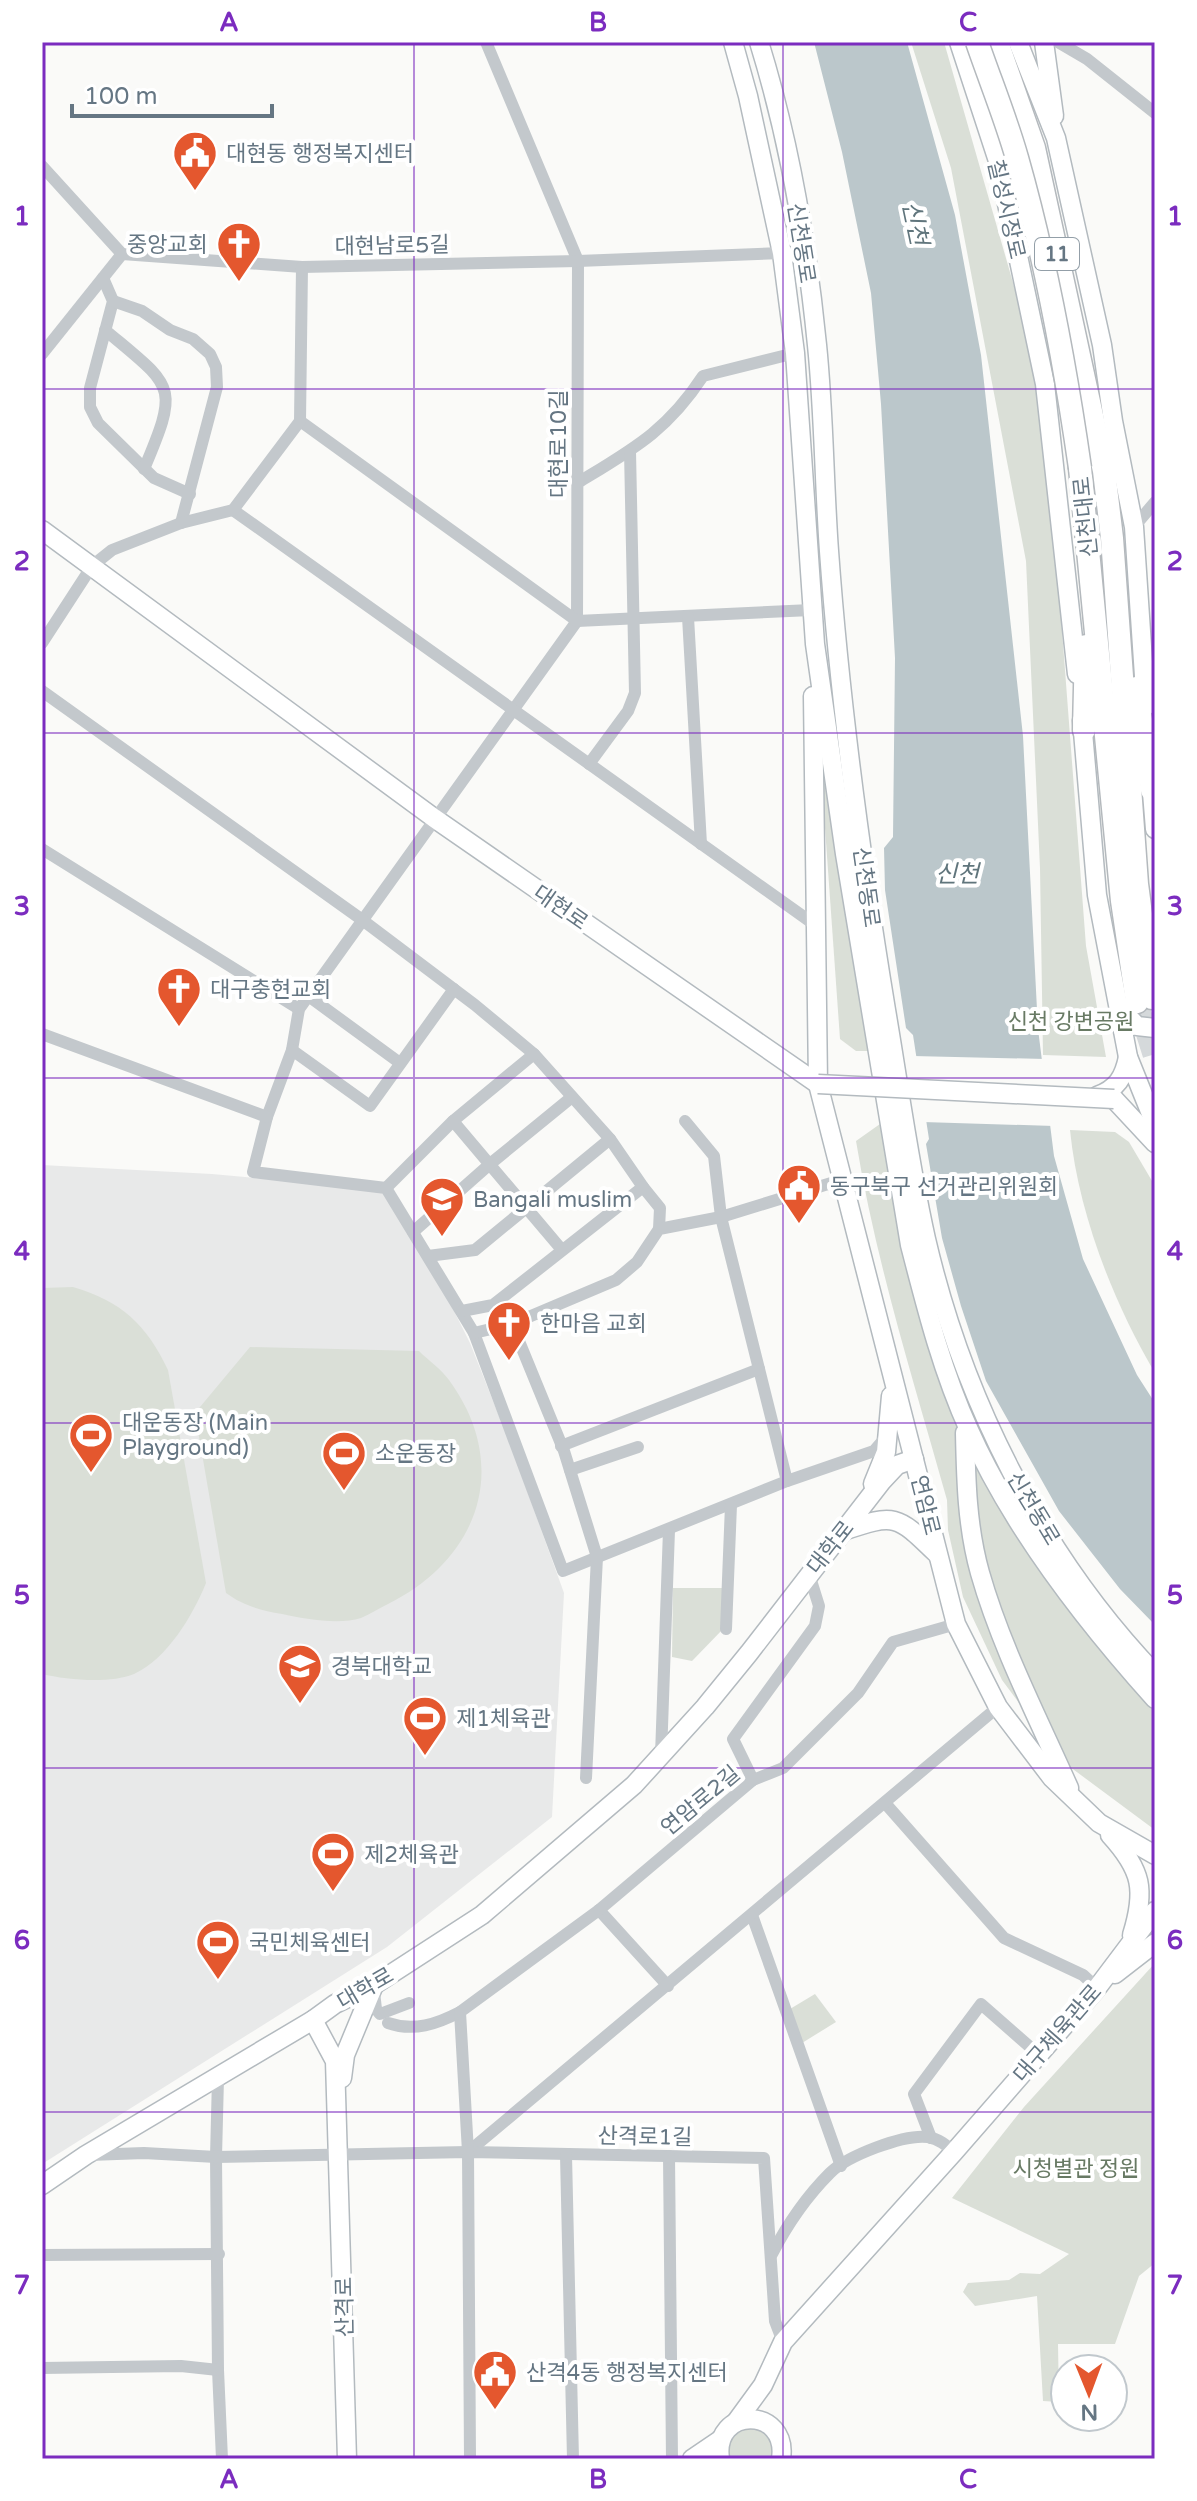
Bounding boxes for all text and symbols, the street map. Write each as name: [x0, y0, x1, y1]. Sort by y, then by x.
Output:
text: A: [219, 7, 239, 38]
text: B: [589, 7, 607, 38]
text: C: [959, 7, 977, 38]
scale bar: [72, 68, 272, 118]
text: 100 m: [84, 82, 158, 111]
public building icon: 대현동 행정복지센터: [171, 129, 219, 192]
place label: 대현동 행정복지센터: [226, 141, 414, 167]
street label: 칠성시장로: [982, 157, 1030, 261]
water label: 신천: [896, 198, 934, 251]
text: 1: [14, 201, 30, 232]
street label: 신천동로: [782, 201, 820, 285]
text: 1: [1167, 201, 1183, 232]
church icon: 중앙교회: [215, 220, 263, 283]
place label: 중앙교회: [127, 232, 208, 258]
street label: 대현남로5길: [334, 232, 450, 260]
road number: 11: [1035, 238, 1079, 270]
street label: 대현로10길: [546, 390, 572, 498]
street label: 신천대로: [1069, 475, 1103, 559]
text: 2: [14, 546, 30, 577]
text: 2: [1167, 546, 1183, 577]
street label: 신천동로: [848, 845, 885, 929]
water label: 신천: [935, 860, 982, 889]
street label: 대현로: [528, 880, 593, 936]
text: 3: [14, 891, 30, 922]
text: 3: [1167, 891, 1183, 922]
church icon: 대구충현교회: [155, 965, 203, 1028]
place label: 대구충현교회: [210, 977, 331, 1003]
park label: 신천 강변공원: [1007, 1009, 1135, 1035]
public building icon: 동구북구 선거관리위원회: [775, 1162, 823, 1225]
place label: 동구북구 선거관리위원회: [830, 1174, 1058, 1200]
school or university icon: Bangali muslim: [418, 1175, 466, 1238]
place label: Bangali muslim: [473, 1187, 632, 1213]
text: 4: [14, 1236, 30, 1267]
text: 4: [1167, 1236, 1183, 1267]
church icon: 한마음 교회: [485, 1299, 533, 1362]
place label: 한마음 교회: [540, 1311, 647, 1337]
place label: 대운동장 (Main Playground): [122, 1410, 268, 1461]
sports icon: 대운동장 (Main Playground): [67, 1411, 115, 1474]
sports icon: 소운동장: [320, 1429, 368, 1492]
place label: 소운동장: [375, 1441, 456, 1467]
street label: 신천동로: [1001, 1467, 1065, 1550]
street label: 연암로: [905, 1473, 945, 1538]
street label: 대학로: [802, 1516, 860, 1580]
text: 5: [14, 1580, 30, 1611]
text: 5: [1167, 1580, 1183, 1611]
school or university icon: 경북대학교: [276, 1642, 324, 1705]
place label: 경북대학교: [331, 1654, 432, 1680]
sports icon: 제1체육관: [401, 1694, 449, 1757]
place label: 제1체육관: [456, 1706, 551, 1732]
street label: 연암로2길: [656, 1760, 745, 1841]
sports icon: 제2체육관: [309, 1830, 357, 1893]
place label: 제2체육관: [364, 1842, 459, 1868]
sports icon: 국민체육센터: [194, 1918, 242, 1981]
text: 6: [14, 1925, 30, 1956]
text: 6: [1167, 1925, 1183, 1956]
place label: 국민체육센터: [249, 1930, 370, 1956]
street label: 대학로: [333, 1962, 398, 2015]
street label: 대구체육관로: [1008, 1979, 1107, 2088]
street label: 산격로1길: [597, 2123, 693, 2151]
park label: 시청별관 정원: [1012, 2156, 1140, 2182]
text: 7: [14, 2270, 30, 2301]
text: 7: [1167, 2270, 1183, 2301]
street label: 산격로: [331, 2276, 359, 2338]
public building icon: 산격4동 행정복지센터: [471, 2348, 519, 2411]
north arrow: [1049, 2353, 1129, 2433]
place label: 산격4동 행정복지센터: [526, 2360, 728, 2386]
text: N: [1080, 2399, 1098, 2425]
text: A: [219, 2464, 239, 2495]
text: B: [589, 2464, 607, 2495]
text: C: [959, 2464, 977, 2495]

